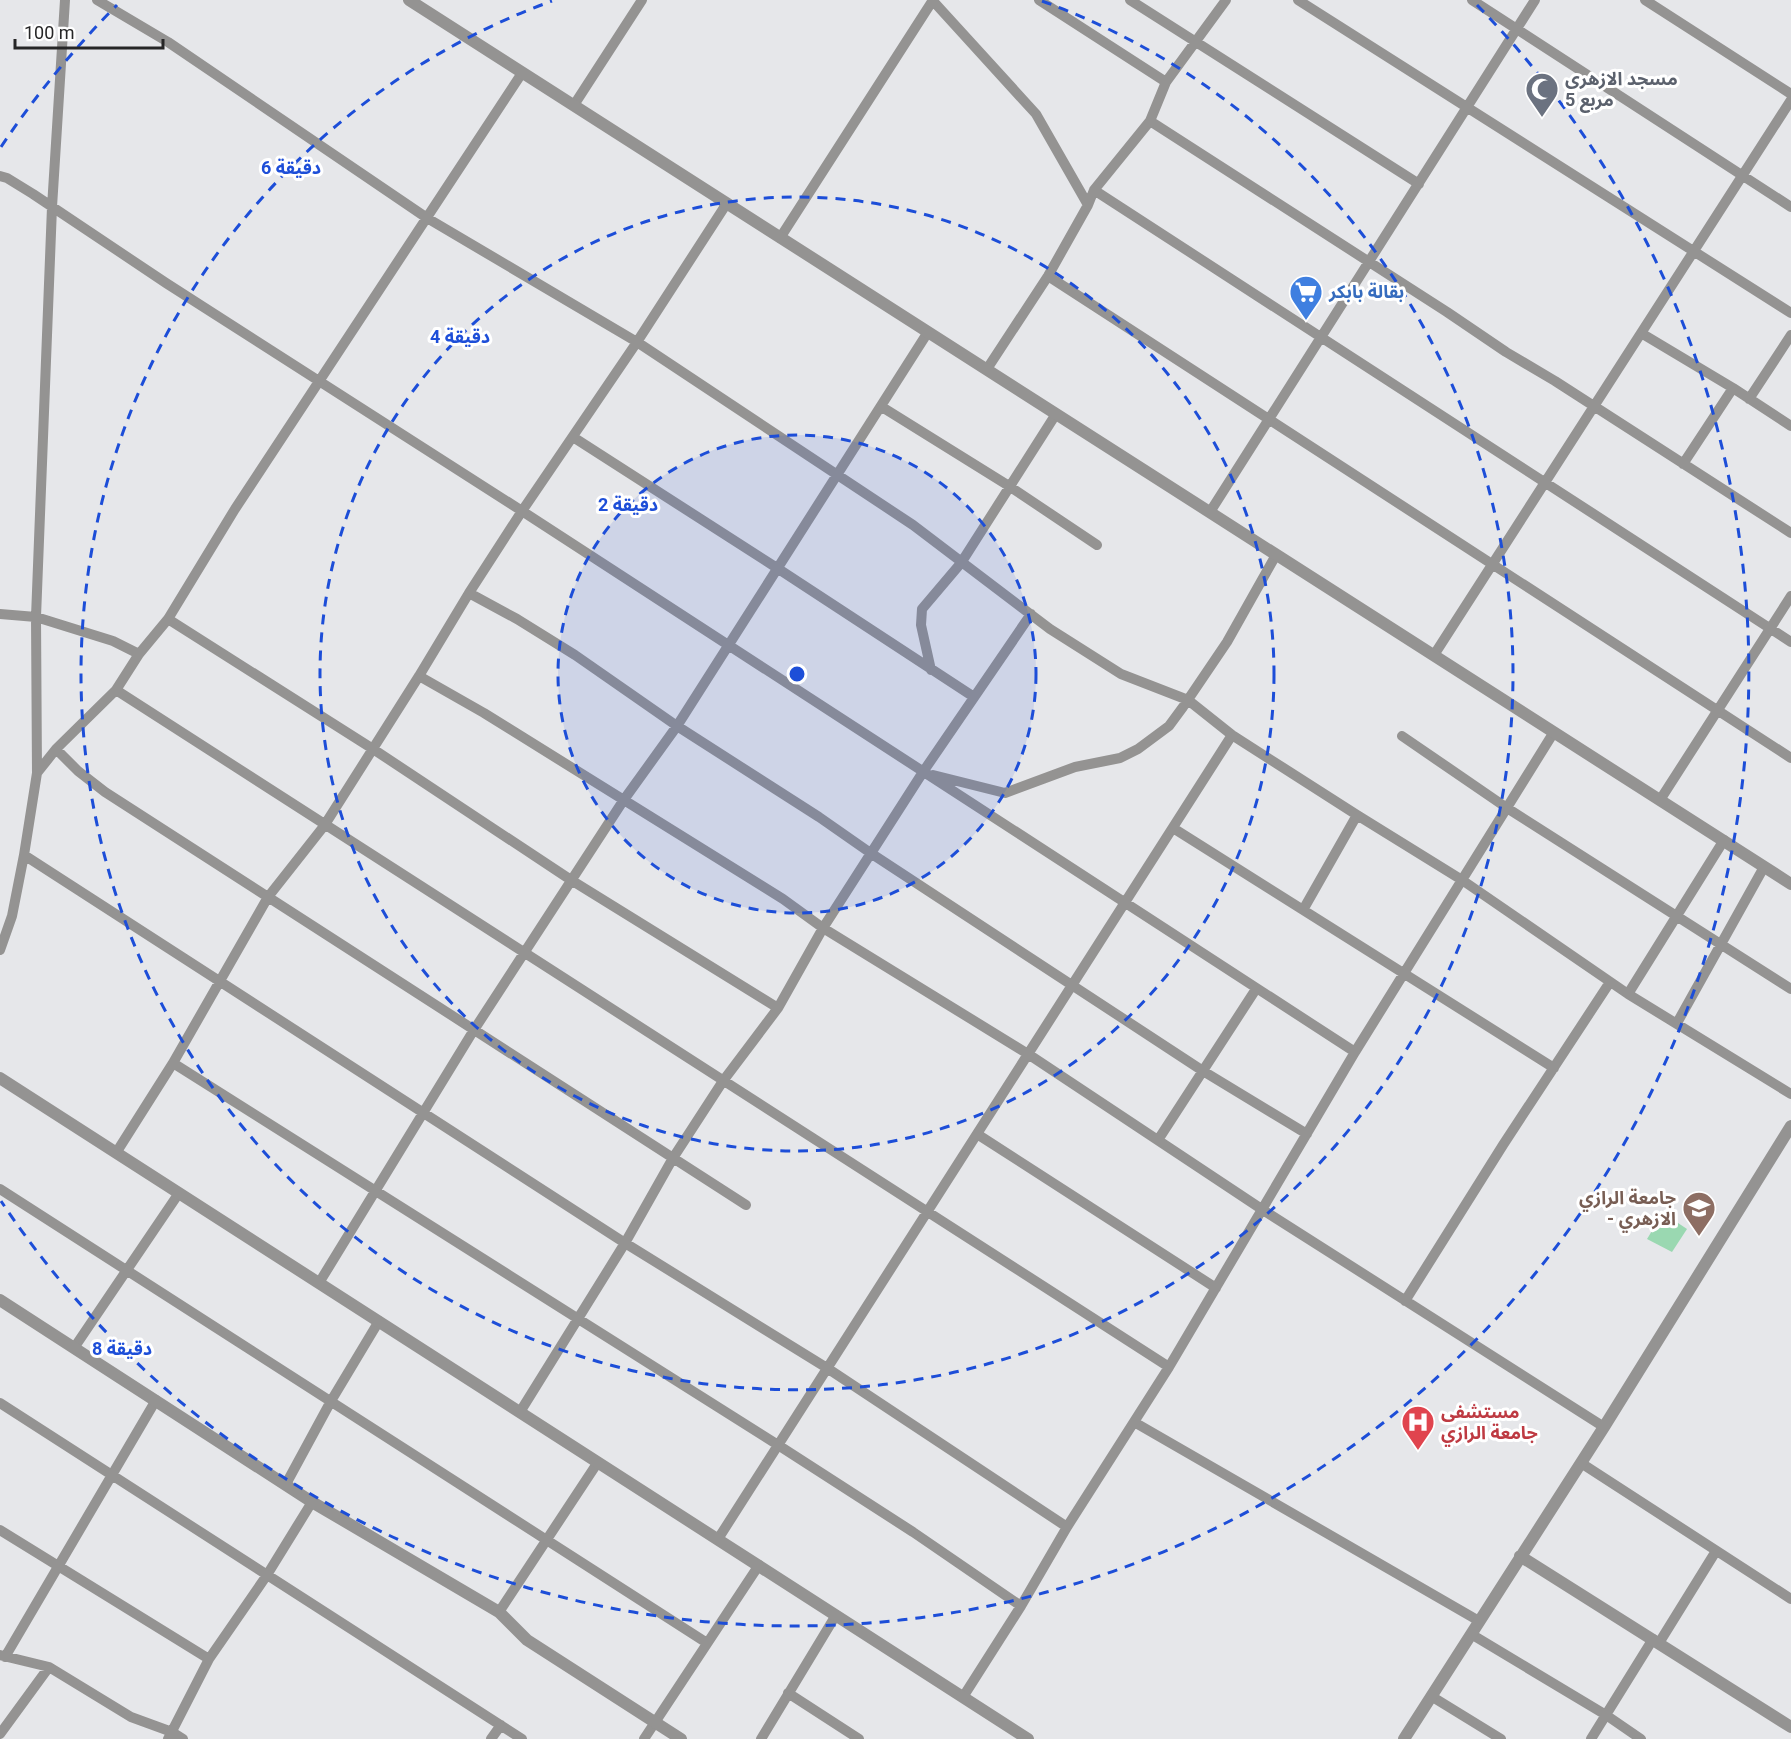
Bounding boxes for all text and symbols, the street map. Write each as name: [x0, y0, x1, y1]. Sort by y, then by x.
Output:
scale bar: [15, 12, 164, 50]
text: 100 m: [24, 22, 75, 43]
place label: مسجد الازهري مربع 5: [1565, 68, 1678, 113]
mosque icon: مسجد الازهري مربع 5: [1524, 71, 1560, 118]
text: 6 دقيقة: [261, 157, 321, 178]
supermarket icon: بقالة بابكر: [1288, 274, 1324, 321]
place label: بقالة بابكر: [1328, 281, 1404, 303]
text: 4 دقيقة: [430, 326, 490, 347]
text: 2 دقيقة: [598, 494, 658, 515]
centre of rings: [787, 664, 807, 684]
place label: جامعة الرازي - الازهري: [1579, 1187, 1676, 1233]
school or university icon: جامعة الرازي - الازهري: [1681, 1190, 1717, 1237]
text: 8 دقيقة: [92, 1338, 152, 1359]
place label: مستشفى جامعة الرازي: [1441, 1401, 1538, 1447]
hospital icon: مستشفى جامعة الرازي: [1400, 1404, 1436, 1451]

